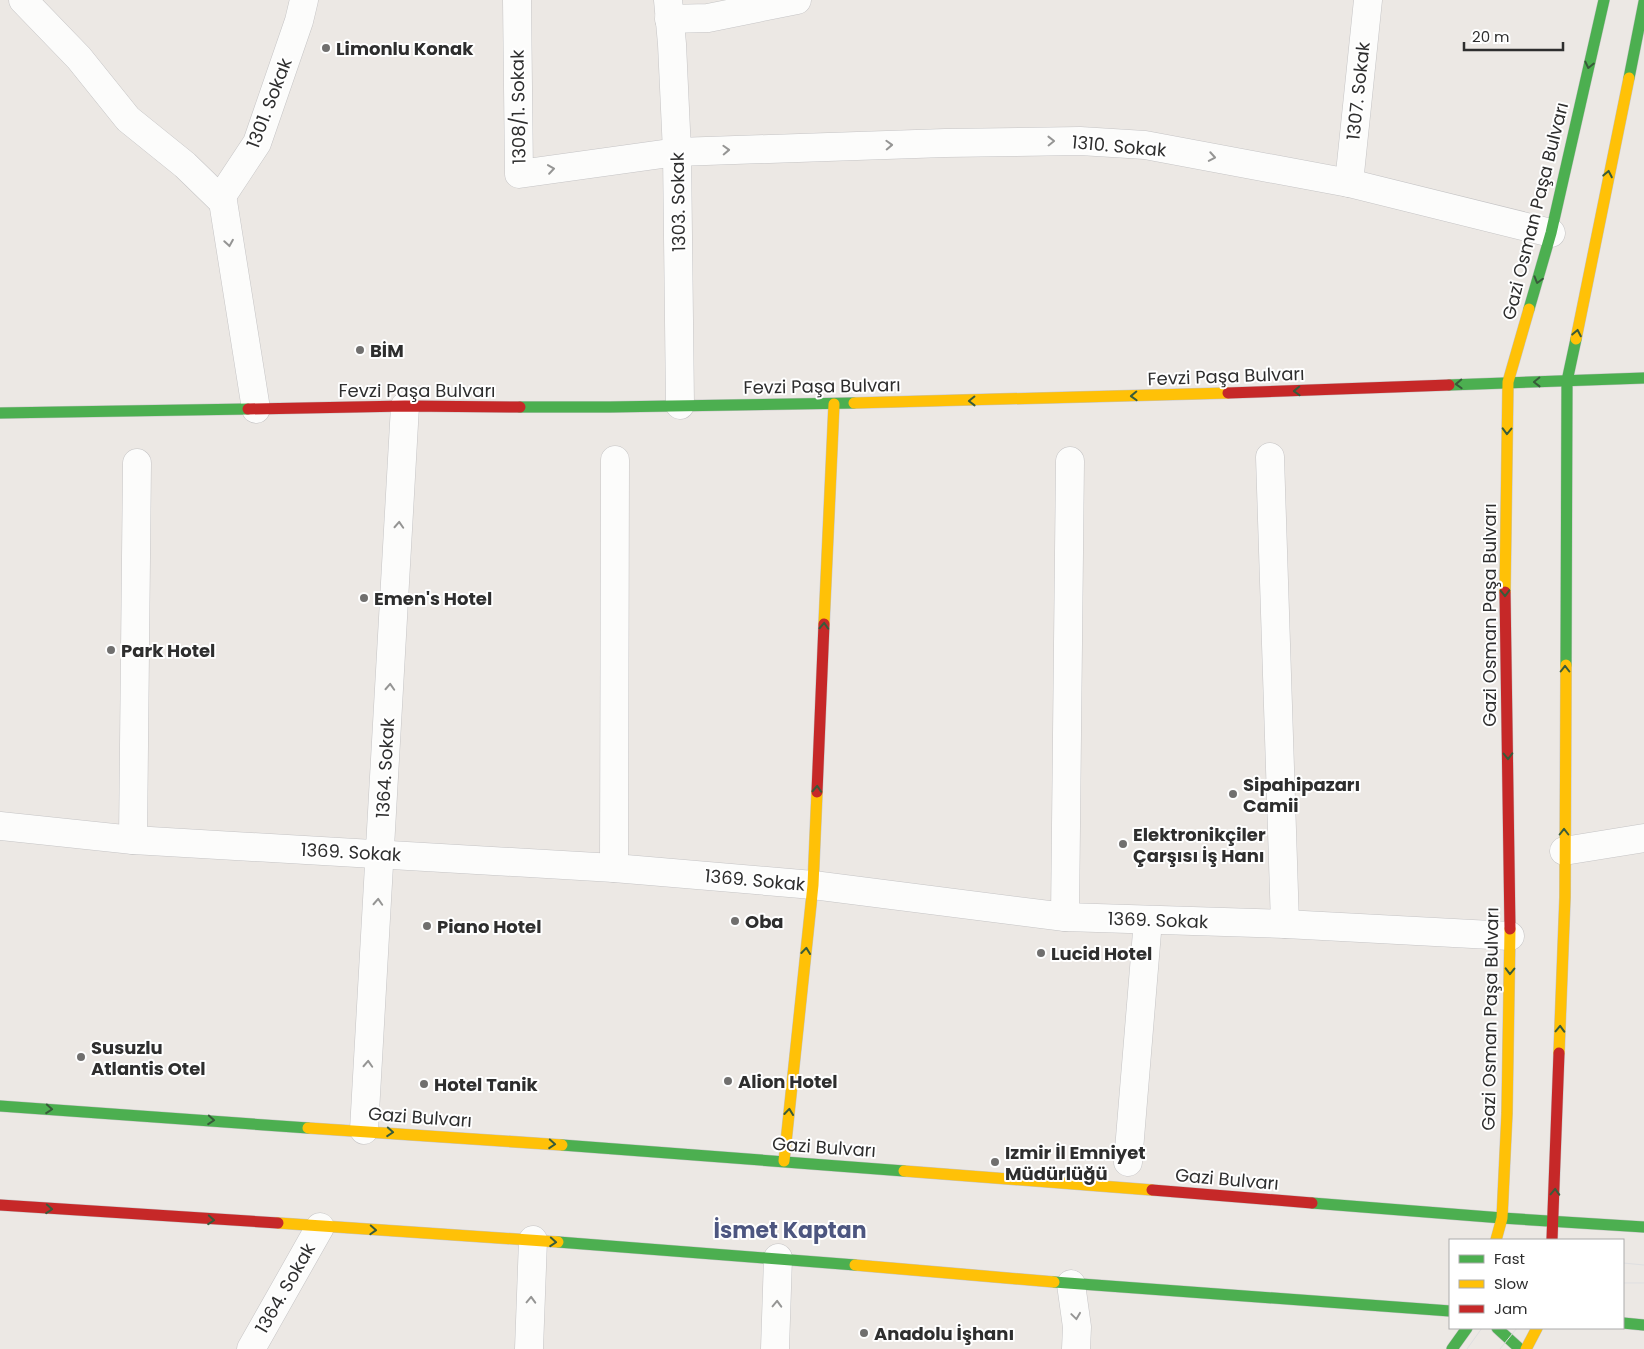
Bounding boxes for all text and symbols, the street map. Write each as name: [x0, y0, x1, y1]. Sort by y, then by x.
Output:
scale bar: [1464, 20, 1563, 52]
text: 20 m: [1472, 26, 1510, 47]
place label: Limonlu Konak: [336, 36, 474, 61]
street label: 1307. Sokak: [1340, 40, 1376, 141]
marker: Limonlu Konak: [320, 42, 332, 54]
street label: 1308/1. Sokak: [504, 49, 531, 165]
street label: 1301. Sokak: [240, 54, 298, 152]
one-way arrow: [1584, 60, 1595, 69]
street label: Gazi Osman Paşa Bulvarı: [1496, 100, 1574, 322]
street label: 1310. Sokak: [1071, 129, 1168, 163]
one-way arrow: [1048, 136, 1055, 146]
one-way arrow: [885, 140, 893, 150]
one-way arrow: [722, 145, 730, 156]
street label: 1303. Sokak: [665, 151, 691, 252]
one-way arrow: [1208, 152, 1217, 162]
one-way arrow: [548, 164, 556, 175]
one-way arrow: [1603, 169, 1613, 178]
one-way arrow: [224, 239, 234, 248]
one-way arrow: [1533, 275, 1543, 283]
one-way arrow: [1571, 329, 1581, 338]
place label: BİM: [370, 338, 404, 363]
marker: BİM: [354, 344, 366, 356]
street label: Fevzi Paşa Bulvarı: [1147, 361, 1305, 391]
street label: Fevzi Paşa Bulvarı: [743, 372, 901, 400]
one-way arrow: [1533, 376, 1541, 387]
street label: Fevzi Paşa Bulvarı: [338, 378, 496, 403]
one-way arrow: [1455, 379, 1462, 389]
one-way arrow: [1292, 385, 1300, 396]
one-way arrow: [1130, 391, 1138, 402]
one-way arrow: [968, 396, 976, 406]
one-way arrow: [1502, 428, 1512, 435]
street label: Gazi Osman Paşa Bulvarı: [1477, 503, 1502, 727]
one-way arrow: [393, 521, 404, 529]
place label: Emen's Hotel: [374, 586, 492, 611]
one-way arrow: [1500, 590, 1510, 598]
marker: Emen's Hotel: [358, 592, 370, 604]
one-way arrow: [819, 622, 830, 630]
place label: Park Hotel: [121, 638, 215, 663]
marker: Park Hotel: [105, 644, 117, 656]
one-way arrow: [1560, 665, 1570, 673]
one-way arrow: [384, 683, 395, 691]
street label: 1364. Sokak: [370, 716, 400, 819]
one-way arrow: [1502, 752, 1513, 760]
place label: Sipahipazarı Camii: [1243, 772, 1360, 818]
one-way arrow: [811, 784, 822, 792]
marker: Sipahipazarı Camii: [1227, 788, 1239, 800]
place label: Elektronikçiler Çarşısı İş Hanı: [1133, 822, 1266, 868]
one-way arrow: [1559, 828, 1569, 836]
street label: 1369. Sokak: [300, 837, 403, 867]
marker: Elektronikçiler Çarşısı İş Hanı: [1117, 838, 1129, 850]
street label: 1369. Sokak: [704, 863, 807, 897]
one-way arrow: [372, 898, 383, 906]
street label: 1369. Sokak: [1107, 906, 1209, 934]
street label: Gazi Osman Paşa Bulvarı: [1476, 907, 1504, 1131]
place label: Oba: [745, 909, 784, 934]
place label: Piano Hotel: [437, 914, 542, 939]
marker: Oba: [729, 915, 741, 927]
marker: Piano Hotel: [421, 920, 433, 932]
place label: Lucid Hotel: [1051, 941, 1152, 966]
one-way arrow: [800, 947, 811, 955]
marker: Lucid Hotel: [1035, 947, 1047, 959]
one-way arrow: [1504, 967, 1515, 975]
one-way arrow: [1555, 1025, 1566, 1033]
place label: Susuzlu Atlantis Otel: [91, 1035, 206, 1081]
marker: Susuzlu Atlantis Otel: [75, 1051, 87, 1063]
one-way arrow: [362, 1060, 373, 1068]
place label: Alion Hotel: [738, 1069, 838, 1094]
place label: Hotel Tanik: [434, 1072, 538, 1097]
marker: Alion Hotel: [722, 1075, 734, 1087]
marker: Hotel Tanik: [418, 1078, 430, 1090]
street label: Gazi Bulvarı: [367, 1101, 473, 1133]
one-way arrow: [45, 1104, 53, 1115]
one-way arrow: [784, 1108, 795, 1116]
one-way arrow: [207, 1114, 215, 1125]
one-way arrow: [387, 1127, 395, 1138]
street label: Gazi Bulvarı: [771, 1131, 877, 1163]
one-way arrow: [549, 1138, 557, 1149]
place label: Izmir İl Emniyet Müdürlüğü: [1005, 1140, 1146, 1186]
marker: Izmir İl Emniyet Müdürlüğü: [989, 1156, 1001, 1168]
street label: Gazi Bulvarı: [1174, 1162, 1280, 1196]
one-way arrow: [1550, 1187, 1560, 1195]
one-way arrow: [45, 1203, 53, 1214]
one-way arrow: [207, 1214, 215, 1225]
district label: İsmet Kaptan: [713, 1215, 867, 1246]
one-way arrow: [369, 1225, 377, 1236]
one-way arrow: [549, 1236, 557, 1247]
street label: 1364. Sokak: [249, 1238, 321, 1338]
legend: [1449, 1239, 1624, 1329]
text: Fast: [1494, 1248, 1525, 1269]
text: Slow: [1494, 1273, 1529, 1294]
one-way arrow: [526, 1296, 536, 1304]
text: Jam: [1494, 1298, 1528, 1319]
one-way arrow: [771, 1299, 782, 1307]
one-way arrow: [1070, 1313, 1081, 1321]
place label: Anadolu İşhanı: [874, 1321, 1014, 1346]
marker: Anadolu İşhanı: [858, 1327, 870, 1339]

